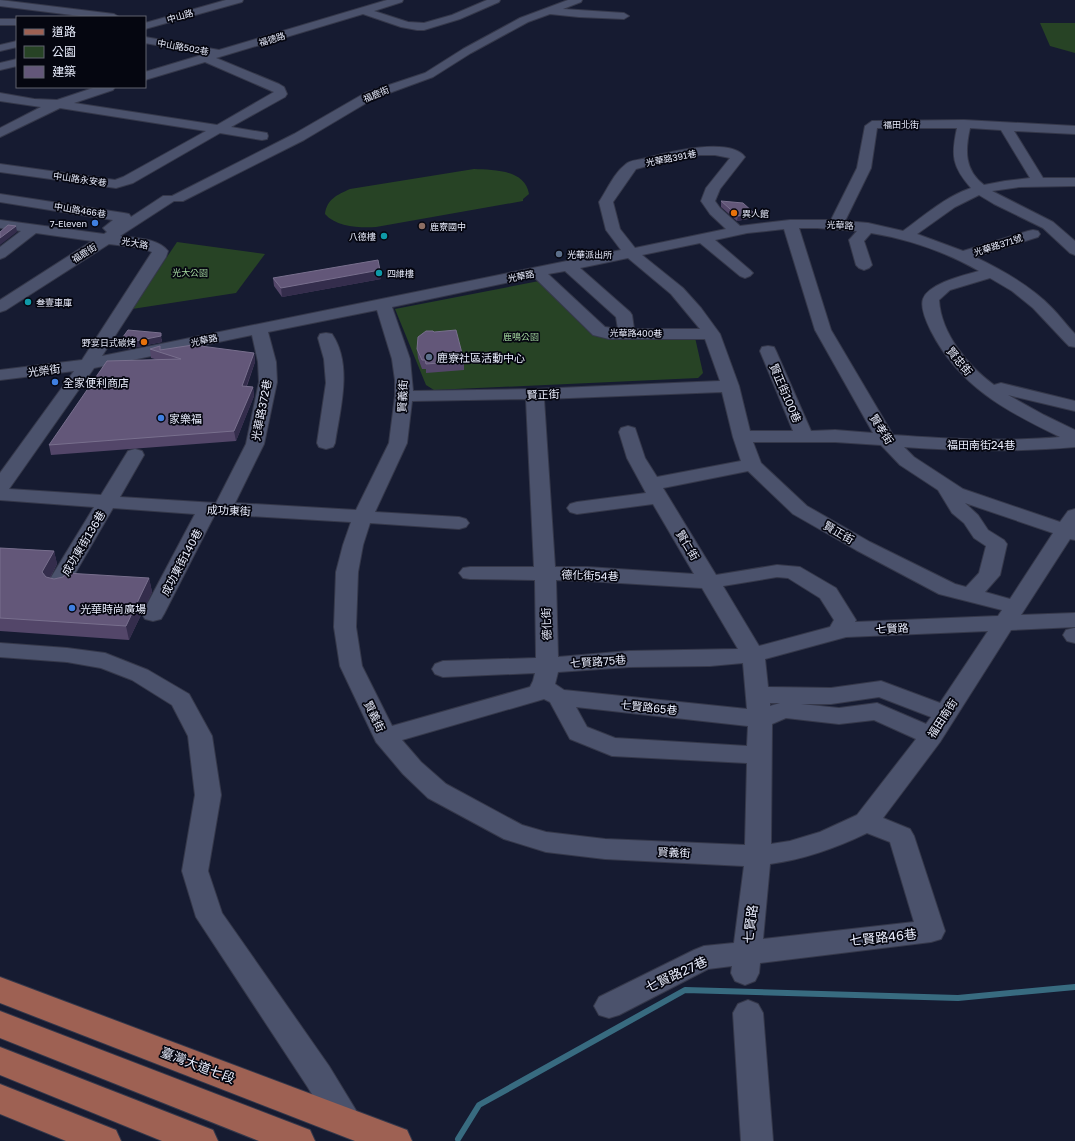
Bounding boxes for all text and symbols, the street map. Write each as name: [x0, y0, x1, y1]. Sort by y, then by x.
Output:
street label: 中山路: [165, 7, 195, 25]
legend: [16, 16, 146, 88]
text: 道路: [52, 24, 76, 39]
street label: 福德路: [257, 30, 287, 48]
street label: 中山路502巷: [156, 37, 210, 57]
text: 公園: [52, 44, 76, 59]
text: 建築: [52, 64, 76, 79]
street label: 福鹿街: [361, 84, 391, 104]
street label: 福田北街: [883, 119, 919, 130]
street label: 光華路391巷: [645, 148, 697, 168]
street label: 中山路永安巷: [52, 170, 108, 188]
street label: 中山路466巷: [53, 200, 107, 220]
marker: 異人館: [729, 208, 739, 218]
place label: 異人館: [742, 208, 769, 219]
place label: 7-Eleven: [50, 218, 87, 229]
marker: 7-Eleven: [90, 218, 100, 228]
street label: 光華路: [826, 219, 854, 231]
marker: 鹿寮國中: [417, 221, 427, 231]
place label: 鹿寮國中: [430, 221, 466, 232]
place label: 八德樓: [349, 231, 376, 242]
marker: 八德樓: [379, 231, 389, 241]
street label: 光華路371號: [972, 232, 1024, 258]
street label: 光大路: [121, 235, 149, 251]
street label: 福鹿街: [70, 241, 98, 265]
marker: 光華派出所: [554, 249, 564, 259]
place label: 光華派出所: [567, 249, 612, 260]
park label: 光大公園: [172, 267, 208, 278]
marker: 四維樓: [374, 268, 384, 278]
place label: 四維樓: [387, 268, 414, 279]
street label: 光華路: [507, 268, 535, 284]
marker: 叁壹車庫: [23, 297, 33, 307]
place label: 叁壹車庫: [36, 297, 72, 308]
street label: 光華路400巷: [610, 327, 662, 339]
park label: 鹿鳴公園: [503, 331, 539, 342]
street label: 光華路: [190, 332, 218, 348]
place label: 野宴日式碳烤: [82, 337, 136, 348]
marker: 野宴日式碳烤: [139, 337, 149, 347]
street label: 賢忠街: [944, 344, 976, 378]
place label: 鹿寮社區活動中心: [437, 351, 525, 364]
marker: 鹿寮社區活動中心: [424, 352, 434, 362]
street label: 賢正街100巷: [768, 361, 804, 425]
street label: 光榮街: [27, 362, 61, 378]
place label: 全家便利商店: [63, 376, 129, 389]
marker: 全家便利商店: [50, 377, 60, 387]
street label: 光華路372巷: [249, 378, 273, 442]
street label: 賢義街: [395, 379, 409, 413]
street label: 賢正街: [526, 387, 560, 401]
place label: 家樂福: [169, 412, 202, 425]
street label: 賢孝街: [868, 412, 896, 446]
marker: 家樂福: [156, 413, 166, 423]
street label: 福田南街24巷: [947, 438, 1015, 451]
street label: 成功東街: [207, 503, 251, 517]
street label: 成功東街136巷: [59, 508, 107, 578]
street label: 賢正街: [821, 518, 857, 546]
street label: 成功東街140巷: [158, 526, 204, 598]
street label: 賢仁街: [674, 528, 702, 562]
street label: 德化街54巷: [561, 568, 619, 582]
place label: 光華時尚廣場: [80, 602, 146, 615]
marker: 光華時尚廣場: [67, 603, 77, 613]
street label: 德化街: [539, 607, 553, 641]
street label: 七賢路: [875, 621, 909, 635]
street label: 七賢路75巷: [570, 653, 626, 669]
street label: 福田南街: [925, 696, 959, 740]
street label: 賢義街: [362, 698, 388, 734]
street label: 七賢路65巷: [620, 698, 678, 716]
street label: 賢義街: [657, 845, 691, 859]
street label: 七賢路: [740, 904, 760, 944]
street label: 七賢路46巷: [848, 926, 918, 948]
street label: 七賢路27巷: [643, 953, 709, 995]
street label: 臺灣大道七段: [159, 1044, 237, 1086]

